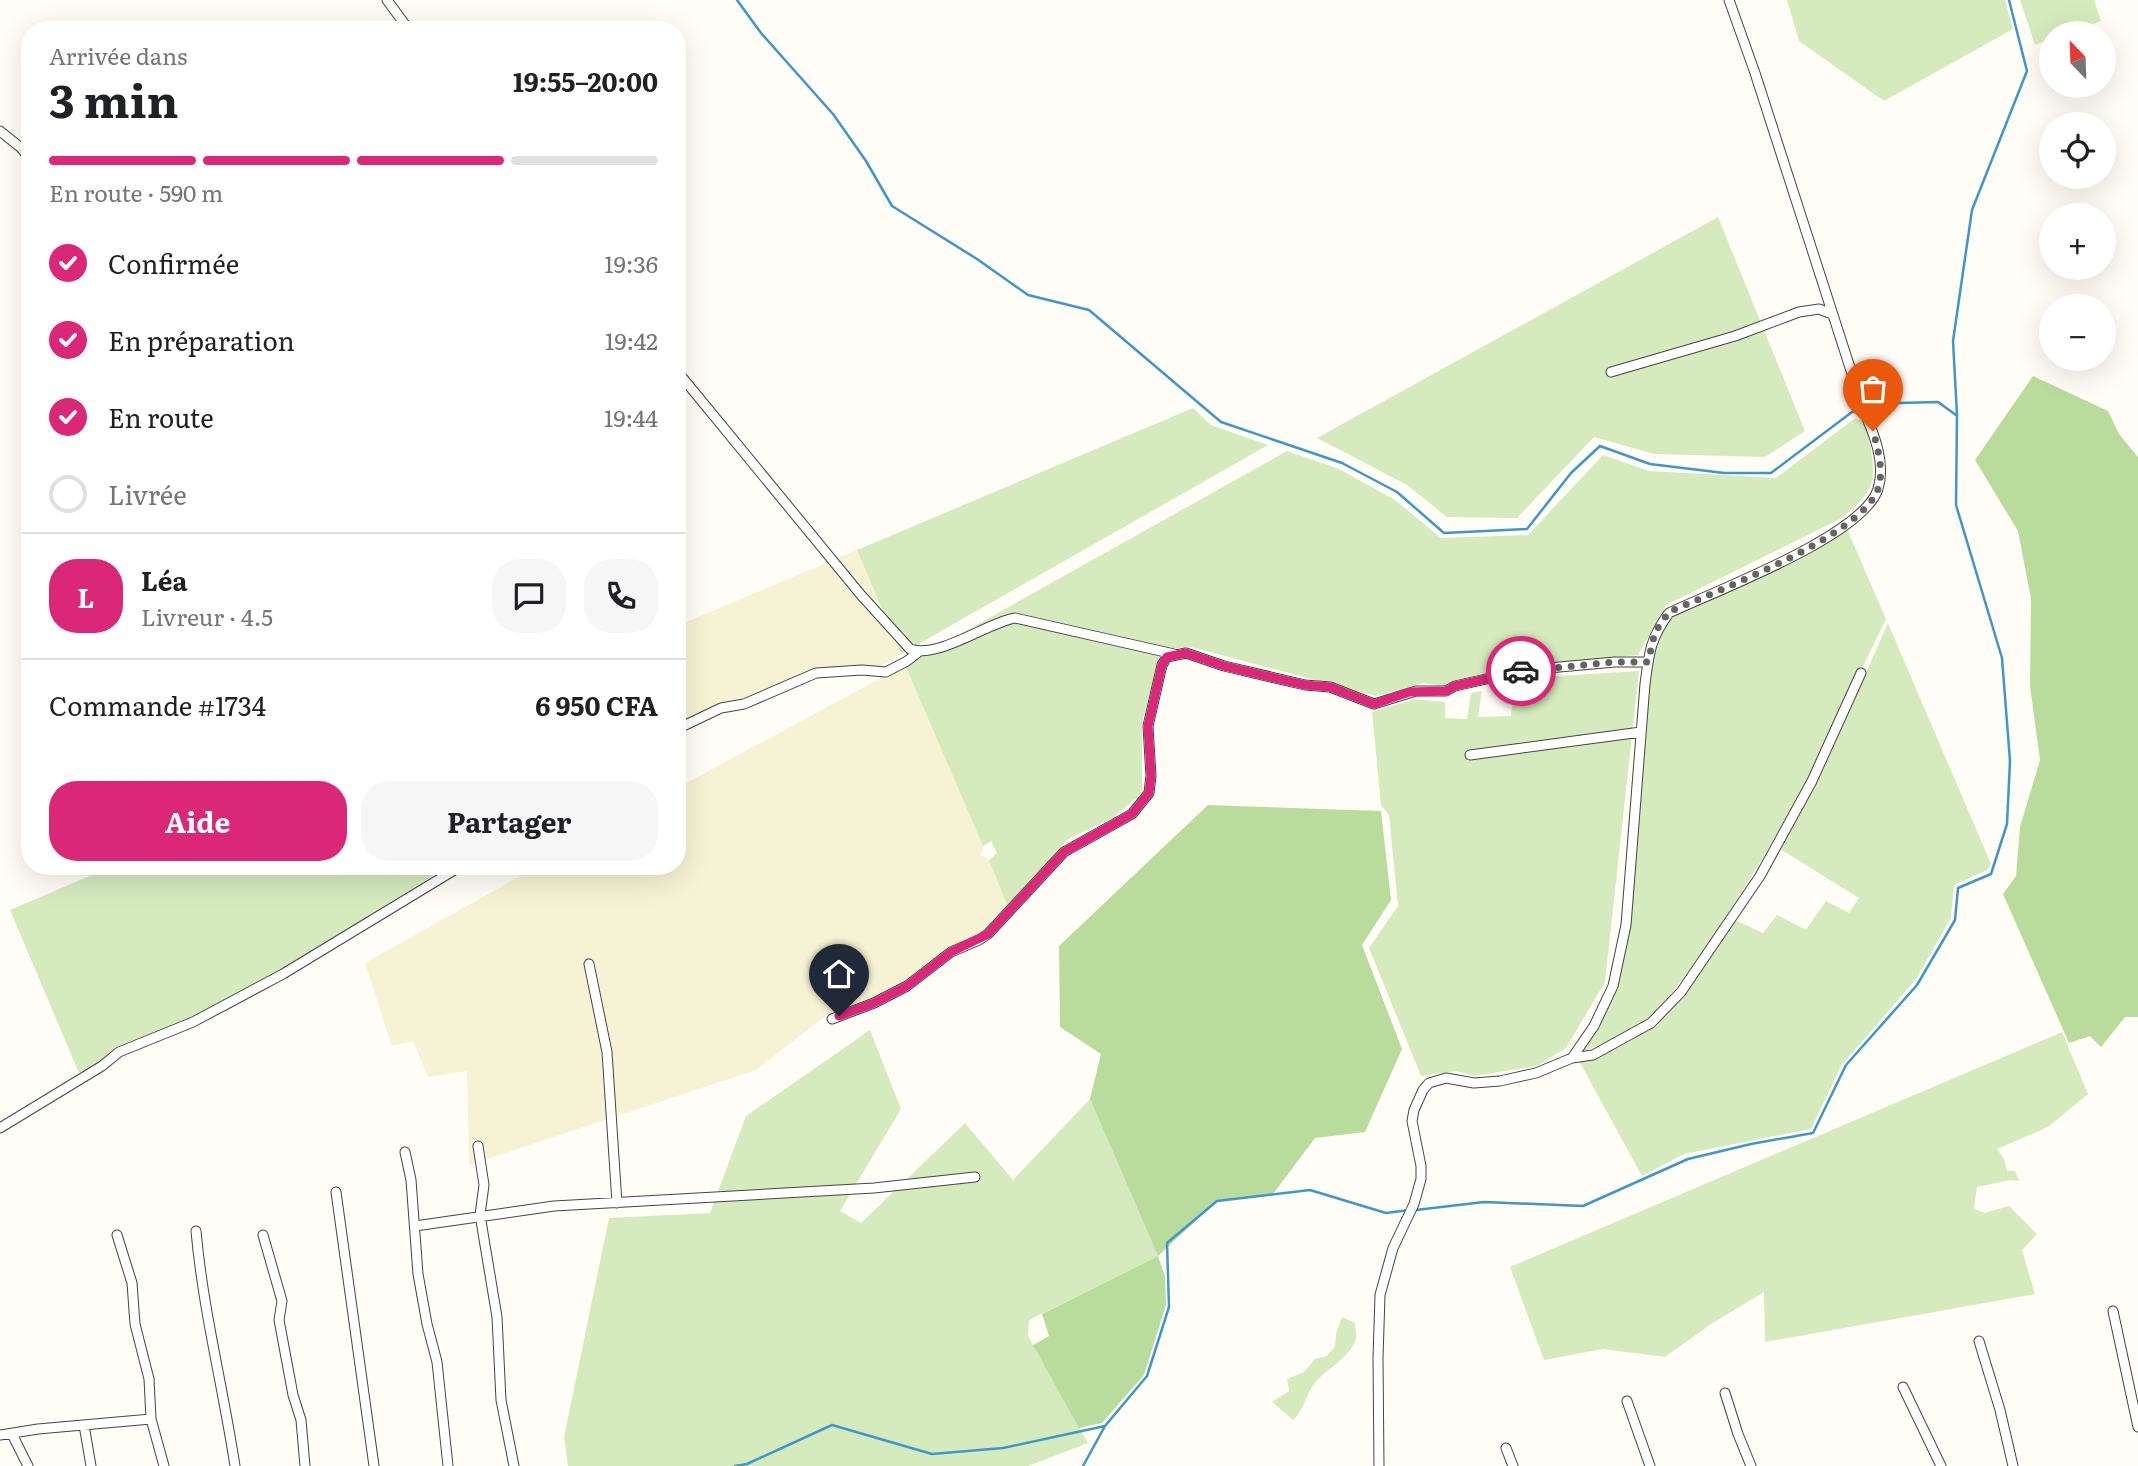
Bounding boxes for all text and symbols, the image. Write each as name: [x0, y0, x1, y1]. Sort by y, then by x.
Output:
north arrow: [2039, 21, 2116, 98]
map controls: [2039, 21, 2116, 371]
text: Arrivée dans: [49, 38, 187, 72]
text: 19:55–20:00: [513, 61, 658, 100]
text: 3 min: [49, 64, 179, 132]
button: locate: [2039, 112, 2116, 189]
text: En route · 590 m: [49, 175, 223, 209]
button: +: [2039, 203, 2116, 280]
text: Confirmée: [108, 243, 239, 282]
icon: check: [49, 244, 87, 282]
text: 19:36: [604, 246, 658, 280]
button: −: [2039, 294, 2116, 371]
text: En préparation: [108, 320, 295, 359]
icon: check: [49, 321, 87, 359]
text: 19:42: [605, 323, 658, 357]
pin: [1843, 359, 1903, 431]
icon: bag: [1854, 370, 1892, 408]
text: En route: [108, 397, 214, 436]
icon: check: [49, 398, 87, 436]
text: 19:44: [604, 400, 658, 434]
text: Livrée: [108, 474, 187, 513]
button: chat: [492, 559, 566, 633]
button: phone: [584, 559, 658, 633]
text: Léa: [141, 560, 188, 599]
text: L: [78, 577, 94, 616]
text: Livreur · 4.5: [141, 599, 273, 633]
courier: [1486, 636, 1556, 706]
icon: car: [1502, 652, 1540, 690]
text: Commande #1734: [49, 685, 266, 724]
text: 6 950 CFA: [535, 685, 658, 724]
button: Aide: [49, 781, 347, 861]
button: Partager: [361, 781, 658, 861]
pin: [809, 944, 869, 1016]
icon: home: [820, 955, 858, 993]

